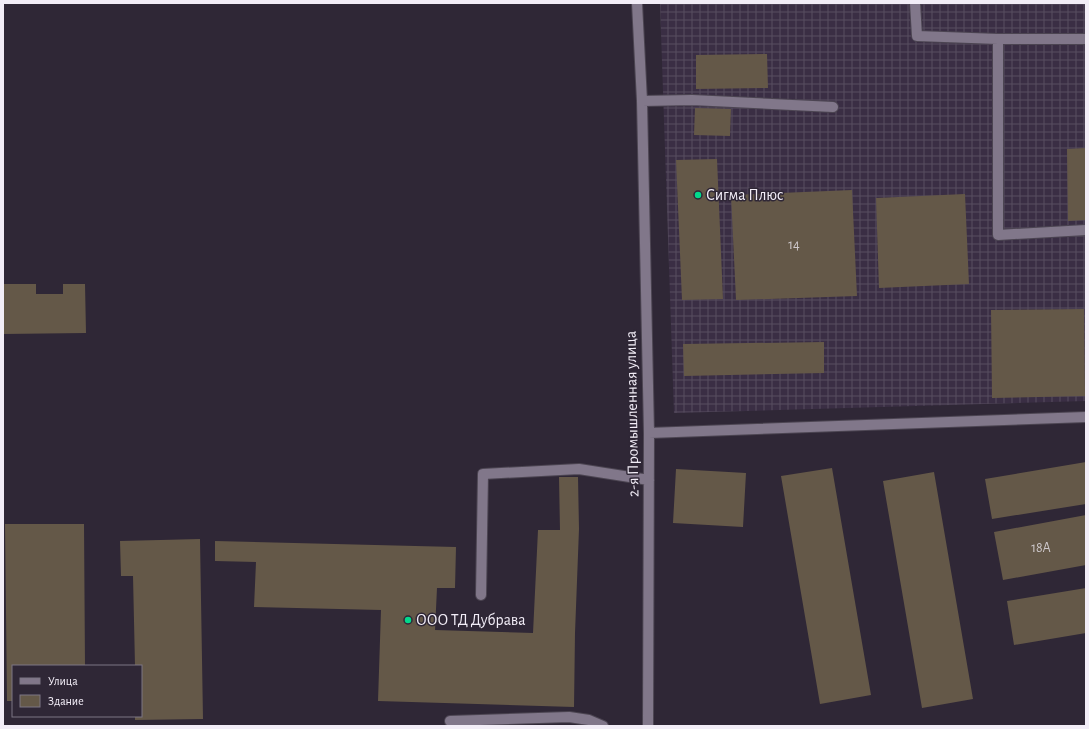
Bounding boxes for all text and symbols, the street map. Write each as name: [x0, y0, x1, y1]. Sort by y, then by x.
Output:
place label: Сигма Плюс: [706, 187, 783, 203]
marker: Сигма Плюс: [693, 190, 703, 200]
house number: 14: [788, 238, 800, 252]
street label: 2-я Промышленная улица: [623, 331, 642, 497]
house number: 18А: [1031, 541, 1051, 555]
place label: ООО ТД Дубрава: [416, 612, 526, 629]
marker: ООО ТД Дубрава: [403, 615, 413, 625]
legend: [12, 665, 142, 717]
text: Улица: [48, 675, 78, 687]
text: Здание: [48, 695, 84, 707]

